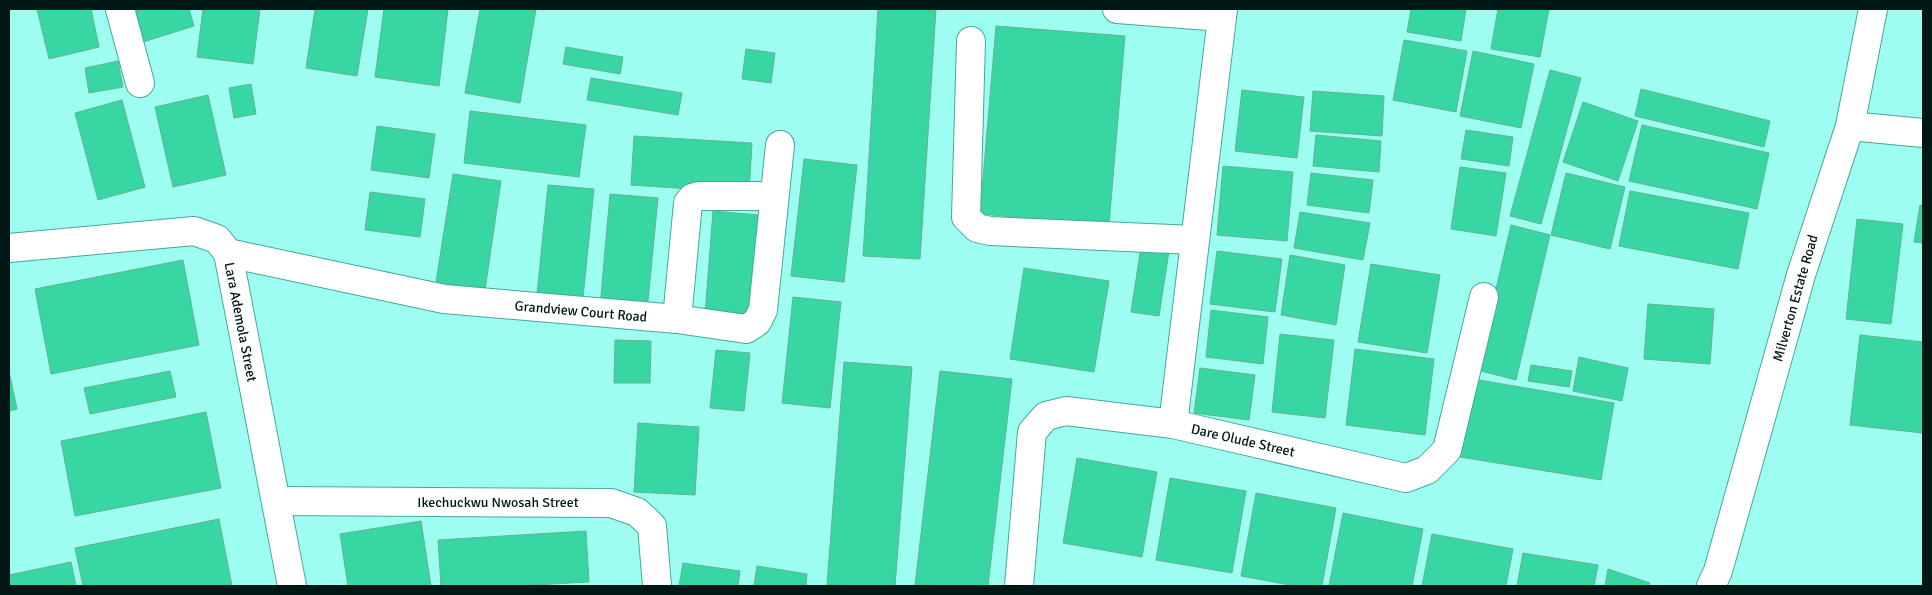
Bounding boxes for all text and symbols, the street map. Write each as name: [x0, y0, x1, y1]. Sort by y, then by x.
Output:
street label: Milverton Estate Road: [1769, 233, 1822, 364]
street label: Lara Ademola Street: [221, 261, 260, 383]
street label: Grandview Court Road: [514, 297, 648, 326]
street label: Dare Olude Street: [1189, 420, 1296, 461]
street label: Ikechuckwu Nwosah Street: [417, 494, 579, 511]

